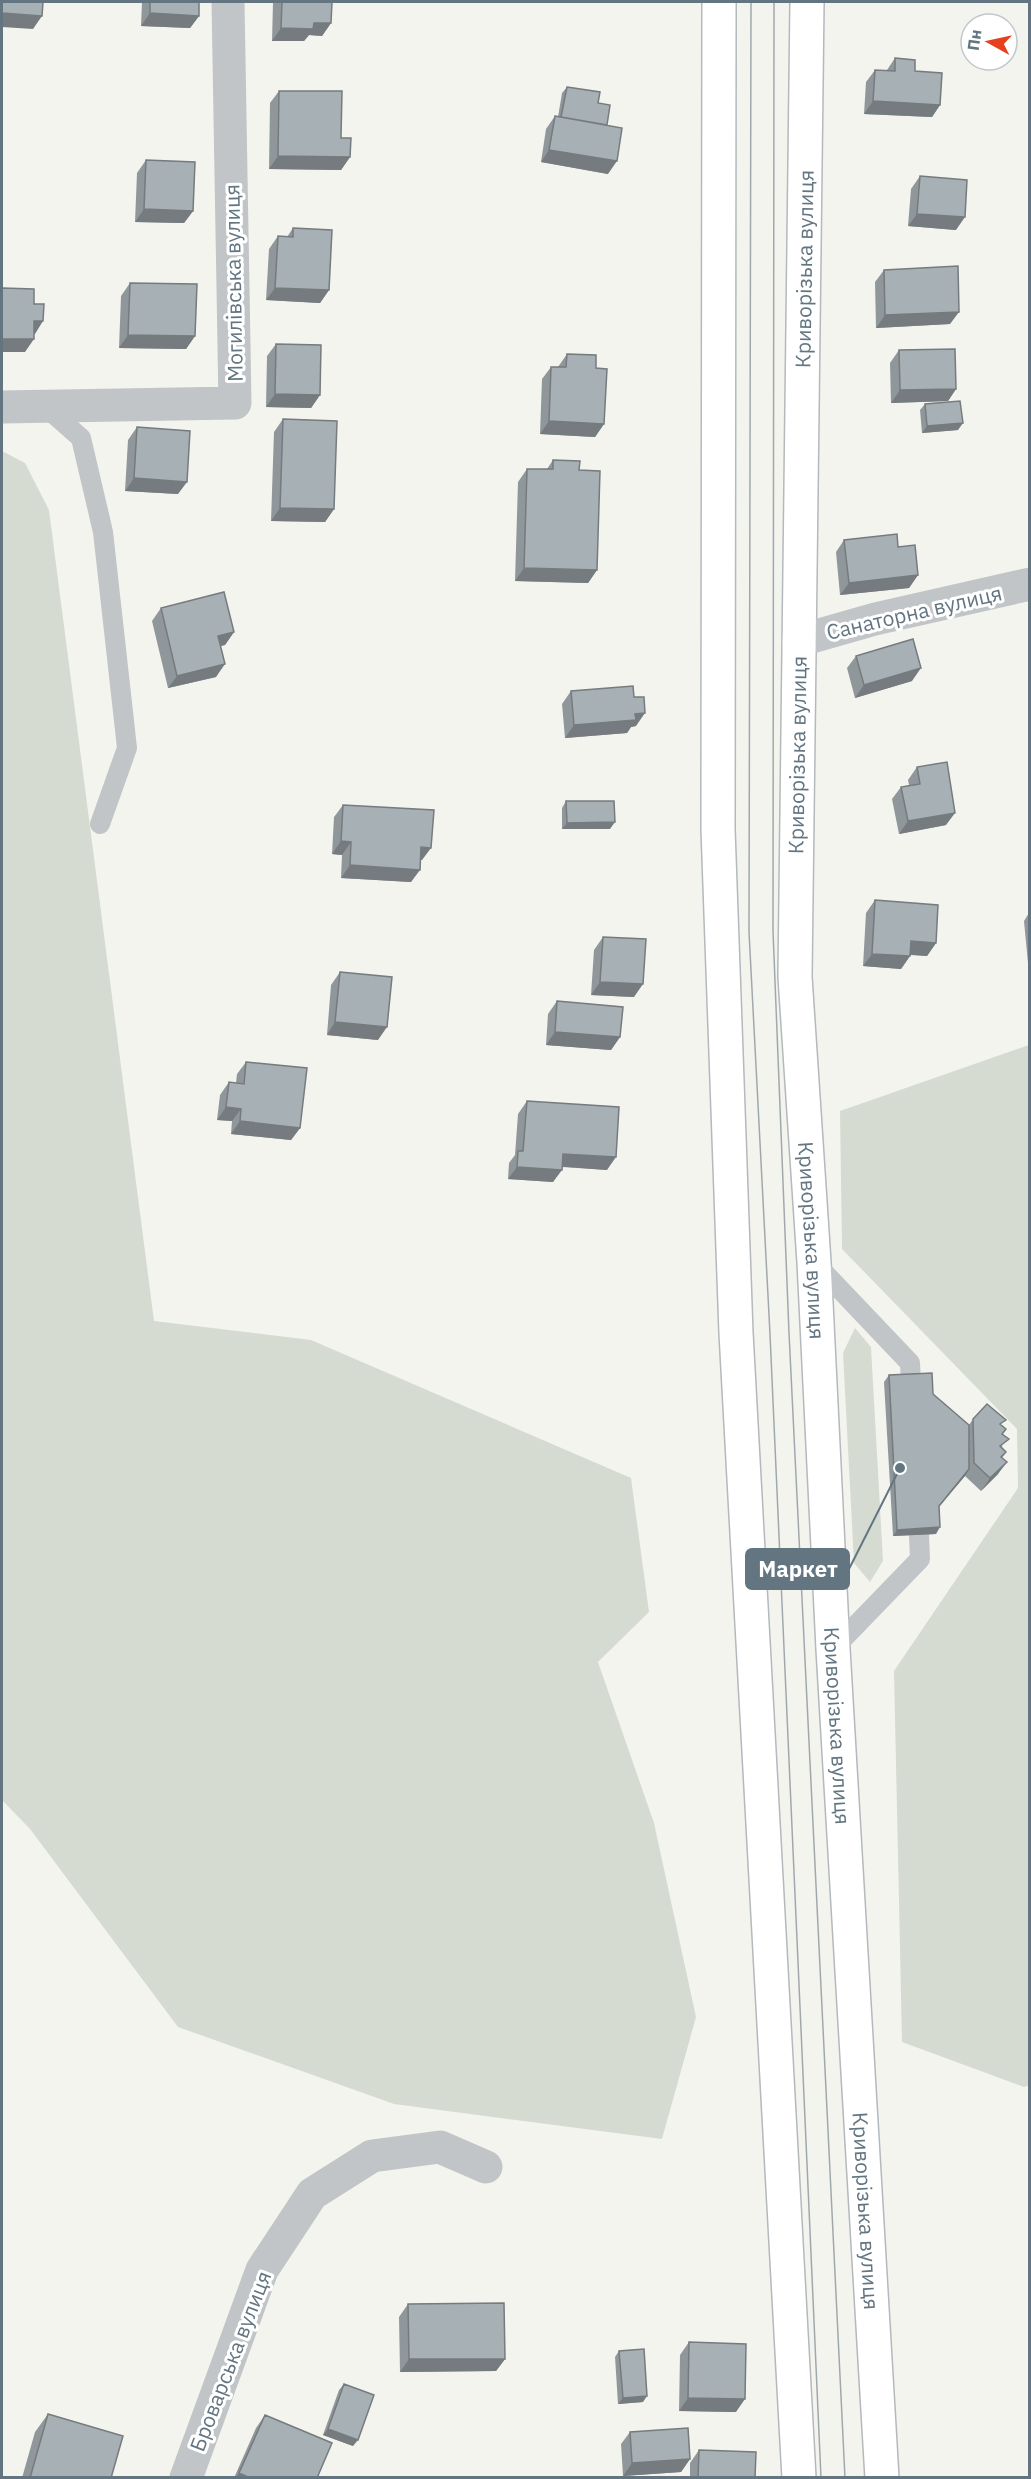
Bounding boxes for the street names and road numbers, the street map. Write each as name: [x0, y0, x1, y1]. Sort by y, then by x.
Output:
street label: Криворізька вулиця: [788, 170, 820, 368]
street label: Могилівська вулиця: [217, 184, 249, 382]
street label: Санаторна вулиця: [824, 578, 1004, 646]
street label: Криворізька вулиця: [781, 656, 813, 854]
street label: Криворізька вулиця: [792, 1141, 832, 1340]
street label: Криворізька вулиця: [818, 1626, 857, 1825]
street label: Криворізька вулиця: [846, 2111, 886, 2311]
street label: Броварська вулиця: [183, 2267, 277, 2455]

